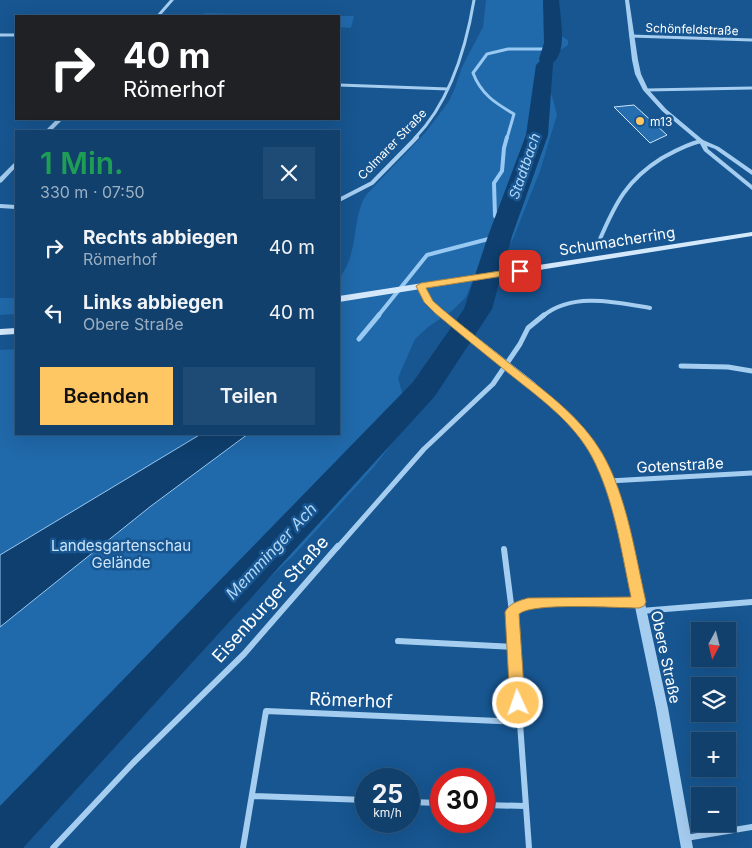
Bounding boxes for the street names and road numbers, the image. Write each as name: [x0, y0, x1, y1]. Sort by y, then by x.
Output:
street label: Schönfeldstraße: [645, 20, 739, 38]
street label: Colmarer Straße: [354, 105, 430, 183]
street label: Schumacherring: [558, 222, 676, 260]
street label: Gotenstraße: [636, 453, 724, 477]
street label: Eisenburger Straße: [208, 531, 332, 667]
street label: Obere Straße: [647, 609, 685, 705]
street label: Römerhof: [309, 688, 393, 712]

